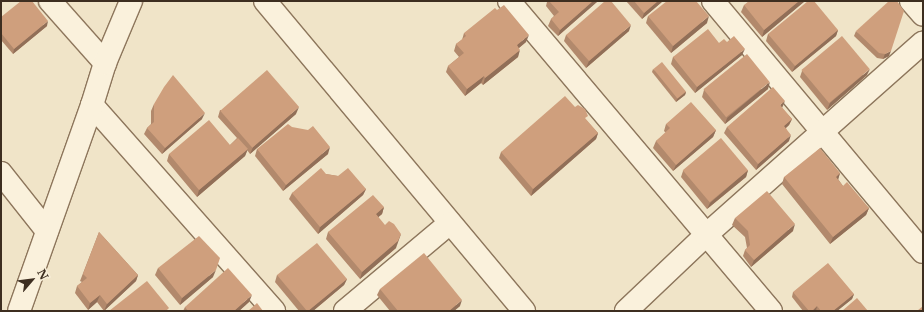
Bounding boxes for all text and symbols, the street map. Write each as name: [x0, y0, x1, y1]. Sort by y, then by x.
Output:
north arrow: [12, 260, 52, 300]
text: N: [34, 267, 51, 282]

